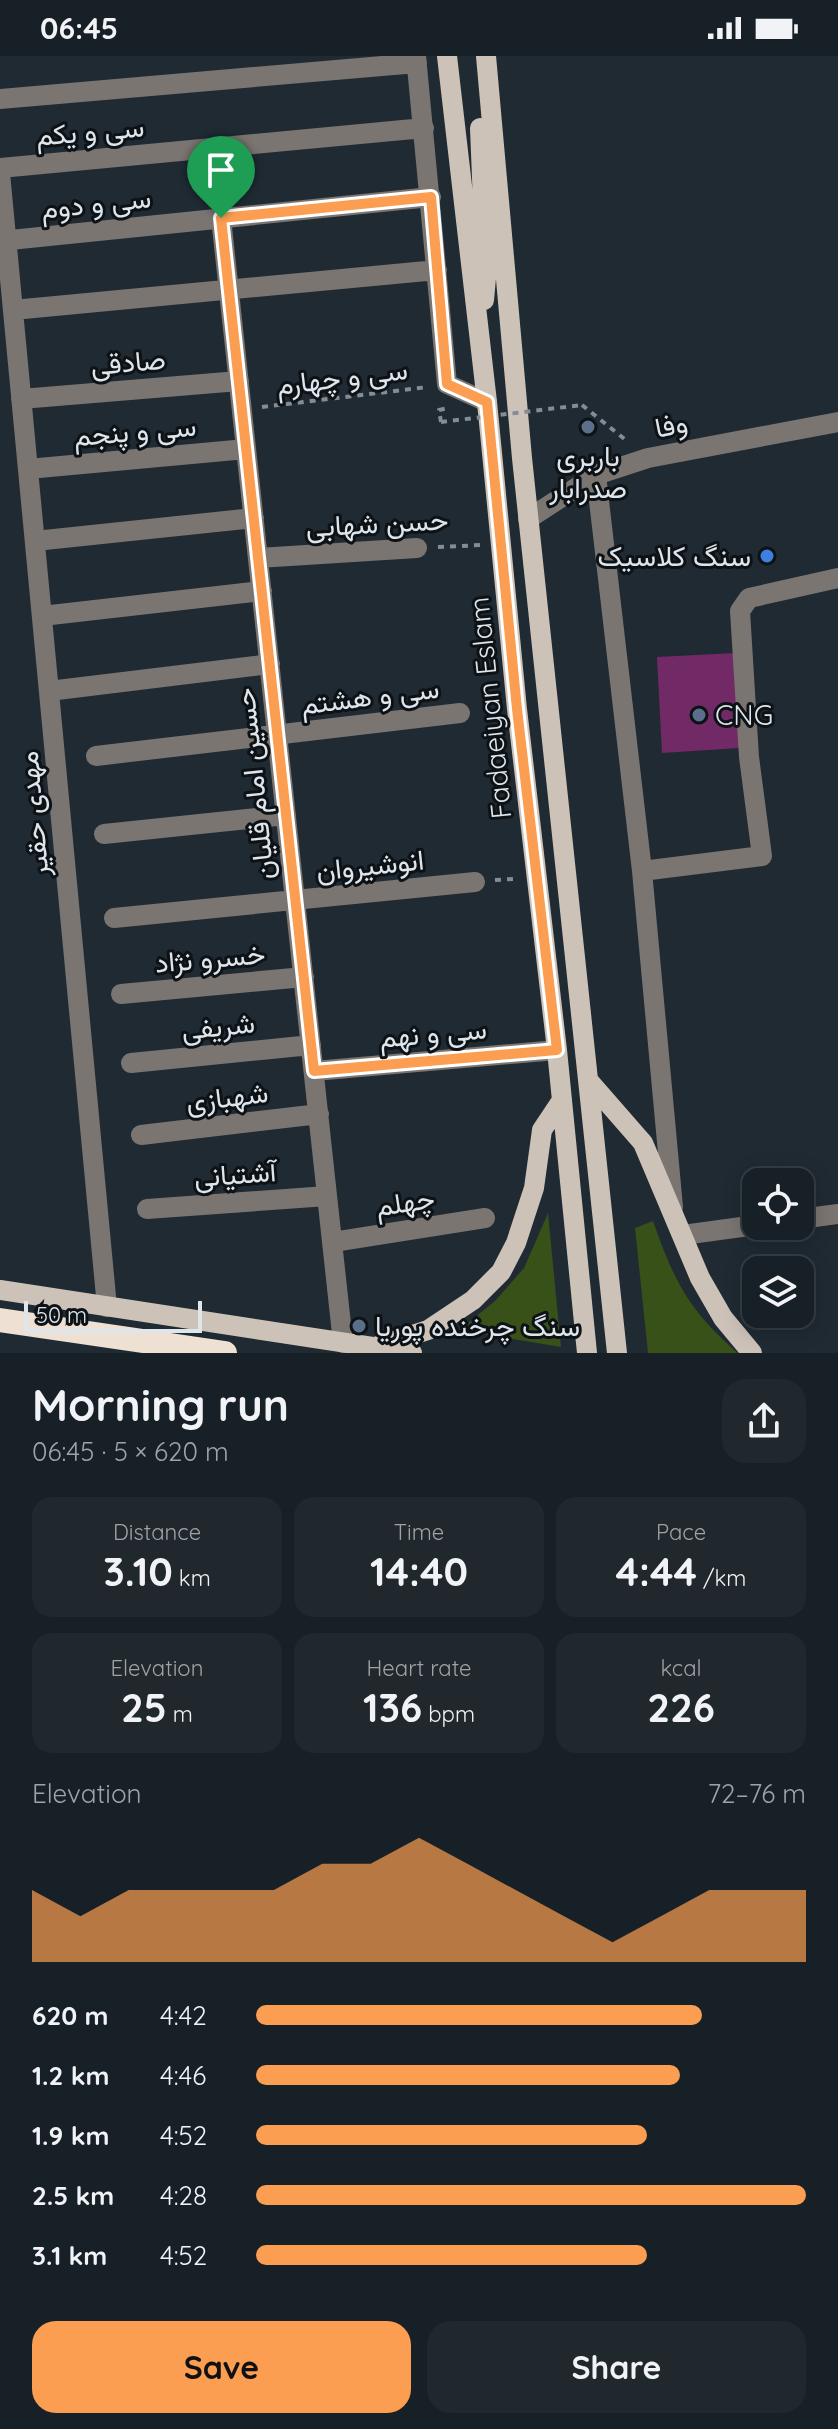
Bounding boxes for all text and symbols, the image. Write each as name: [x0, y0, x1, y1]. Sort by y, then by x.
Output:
text: 06:45: [40, 9, 118, 47]
street label: سی و یکم: [34, 108, 146, 155]
pin: [187, 136, 255, 218]
icon: arrive: [199, 148, 243, 192]
street label: سی و دوم: [39, 179, 153, 228]
street label: صادقی: [89, 341, 167, 382]
street label: سی و چهارم: [274, 351, 410, 404]
street label: وفا: [652, 404, 690, 446]
street label: سی و پنجم: [72, 408, 198, 455]
marker: باربری صدرابار: [579, 418, 597, 436]
place label: باربری صدرابار: [548, 438, 627, 506]
street label: حسن شهابی: [305, 501, 449, 545]
place label: سنگ کلاسیک: [598, 538, 751, 573]
marker: سنگ کلاسیک: [758, 547, 776, 565]
street label: Fadaeiyan Eslam: [460, 595, 519, 821]
street label: سی و هشتم: [299, 670, 441, 723]
street label: حسین امام قلیان: [226, 686, 283, 882]
place label: CNG: [715, 697, 773, 732]
marker: CNG: [690, 706, 708, 724]
street label: مهدی حقیر: [10, 750, 57, 879]
street label: انوشیروان: [314, 841, 426, 889]
street label: خسرو نژاد: [153, 935, 267, 981]
street label: شریفی: [179, 1004, 257, 1048]
street label: سی و نهم: [378, 1010, 488, 1057]
street label: شهبازی: [184, 1074, 270, 1120]
street label: آشتیانی: [193, 1153, 280, 1194]
map controls: [742, 1168, 814, 1328]
button: locate: [742, 1168, 814, 1240]
street label: چهلم: [373, 1180, 437, 1225]
button: layers: [742, 1256, 814, 1328]
scale bar: [24, 1297, 202, 1333]
text: 50 m: [36, 1301, 87, 1329]
place label: سنگ چرخنده پوریا: [375, 1308, 580, 1345]
marker: سنگ چرخنده پوریا: [350, 1317, 368, 1335]
text: Morning run: [32, 1377, 289, 1432]
button: share: [722, 1379, 806, 1463]
text: 06:45 · 5 × 620 m: [32, 1435, 229, 1468]
text: Distance: [113, 1518, 201, 1546]
text: Time: [394, 1518, 444, 1546]
text: Pace: [656, 1518, 706, 1546]
text: 3.10: [103, 1546, 173, 1596]
text: 14:40: [370, 1546, 468, 1596]
text: 4:44: [616, 1546, 697, 1596]
text: km: [173, 1564, 211, 1592]
text: /km: [697, 1564, 746, 1592]
text: Elevation: [111, 1654, 203, 1682]
text: Heart rate: [367, 1654, 471, 1682]
text: kcal: [660, 1654, 702, 1682]
text: 25: [121, 1682, 167, 1732]
text: 136: [363, 1682, 422, 1732]
text: 226: [647, 1682, 715, 1732]
text: m: [167, 1700, 193, 1728]
text: bpm: [422, 1700, 475, 1728]
text: Elevation: [32, 1777, 142, 1810]
text: 72–76 m: [708, 1777, 806, 1810]
text: 620 m: [32, 1999, 108, 2032]
text: 4:42: [160, 1999, 207, 2032]
text: 1.2 km: [32, 2059, 109, 2092]
text: 4:46: [160, 2059, 206, 2092]
text: 1.9 km: [32, 2119, 109, 2152]
text: 4:52: [160, 2119, 207, 2152]
text: 2.5 km: [32, 2179, 114, 2212]
text: 4:28: [160, 2179, 207, 2212]
text: 3.1 km: [32, 2239, 107, 2272]
text: 4:52: [160, 2239, 207, 2272]
button: Save: [32, 2321, 411, 2413]
button: Share: [427, 2321, 806, 2413]

